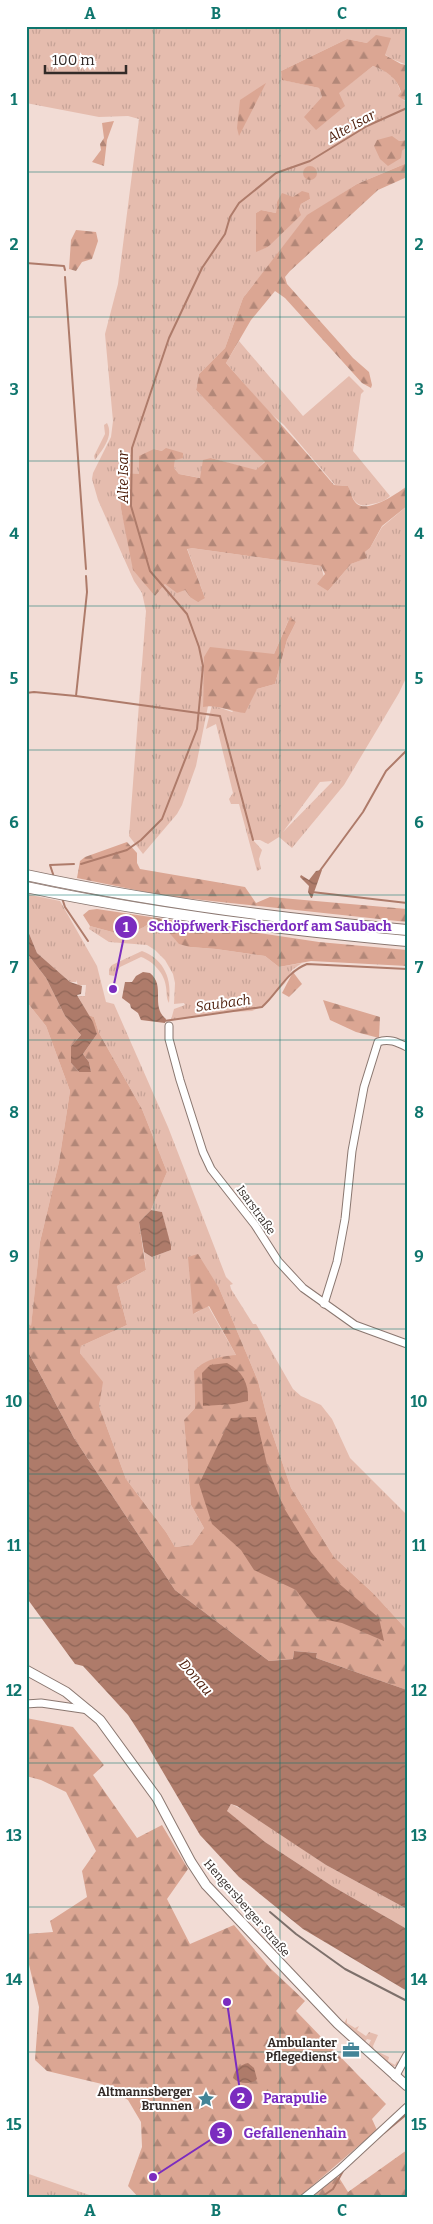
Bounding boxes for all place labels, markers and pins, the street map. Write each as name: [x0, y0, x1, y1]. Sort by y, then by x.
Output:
callout: Schöpfwerk Fischerdorf am Saubach: [113, 912, 401, 941]
place label: Ambulanter Pflegedienst: [266, 2036, 337, 2064]
office icon: Ambulanter Pflegedienst: [341, 2040, 361, 2060]
callout: Parapulie: [228, 2083, 337, 2112]
place label: Altmannsberger Brunnen: [97, 2085, 192, 2113]
place icon: Altmannsberger Brunnen: [196, 2089, 216, 2109]
callout: Gefallenenhain: [209, 2118, 357, 2147]

